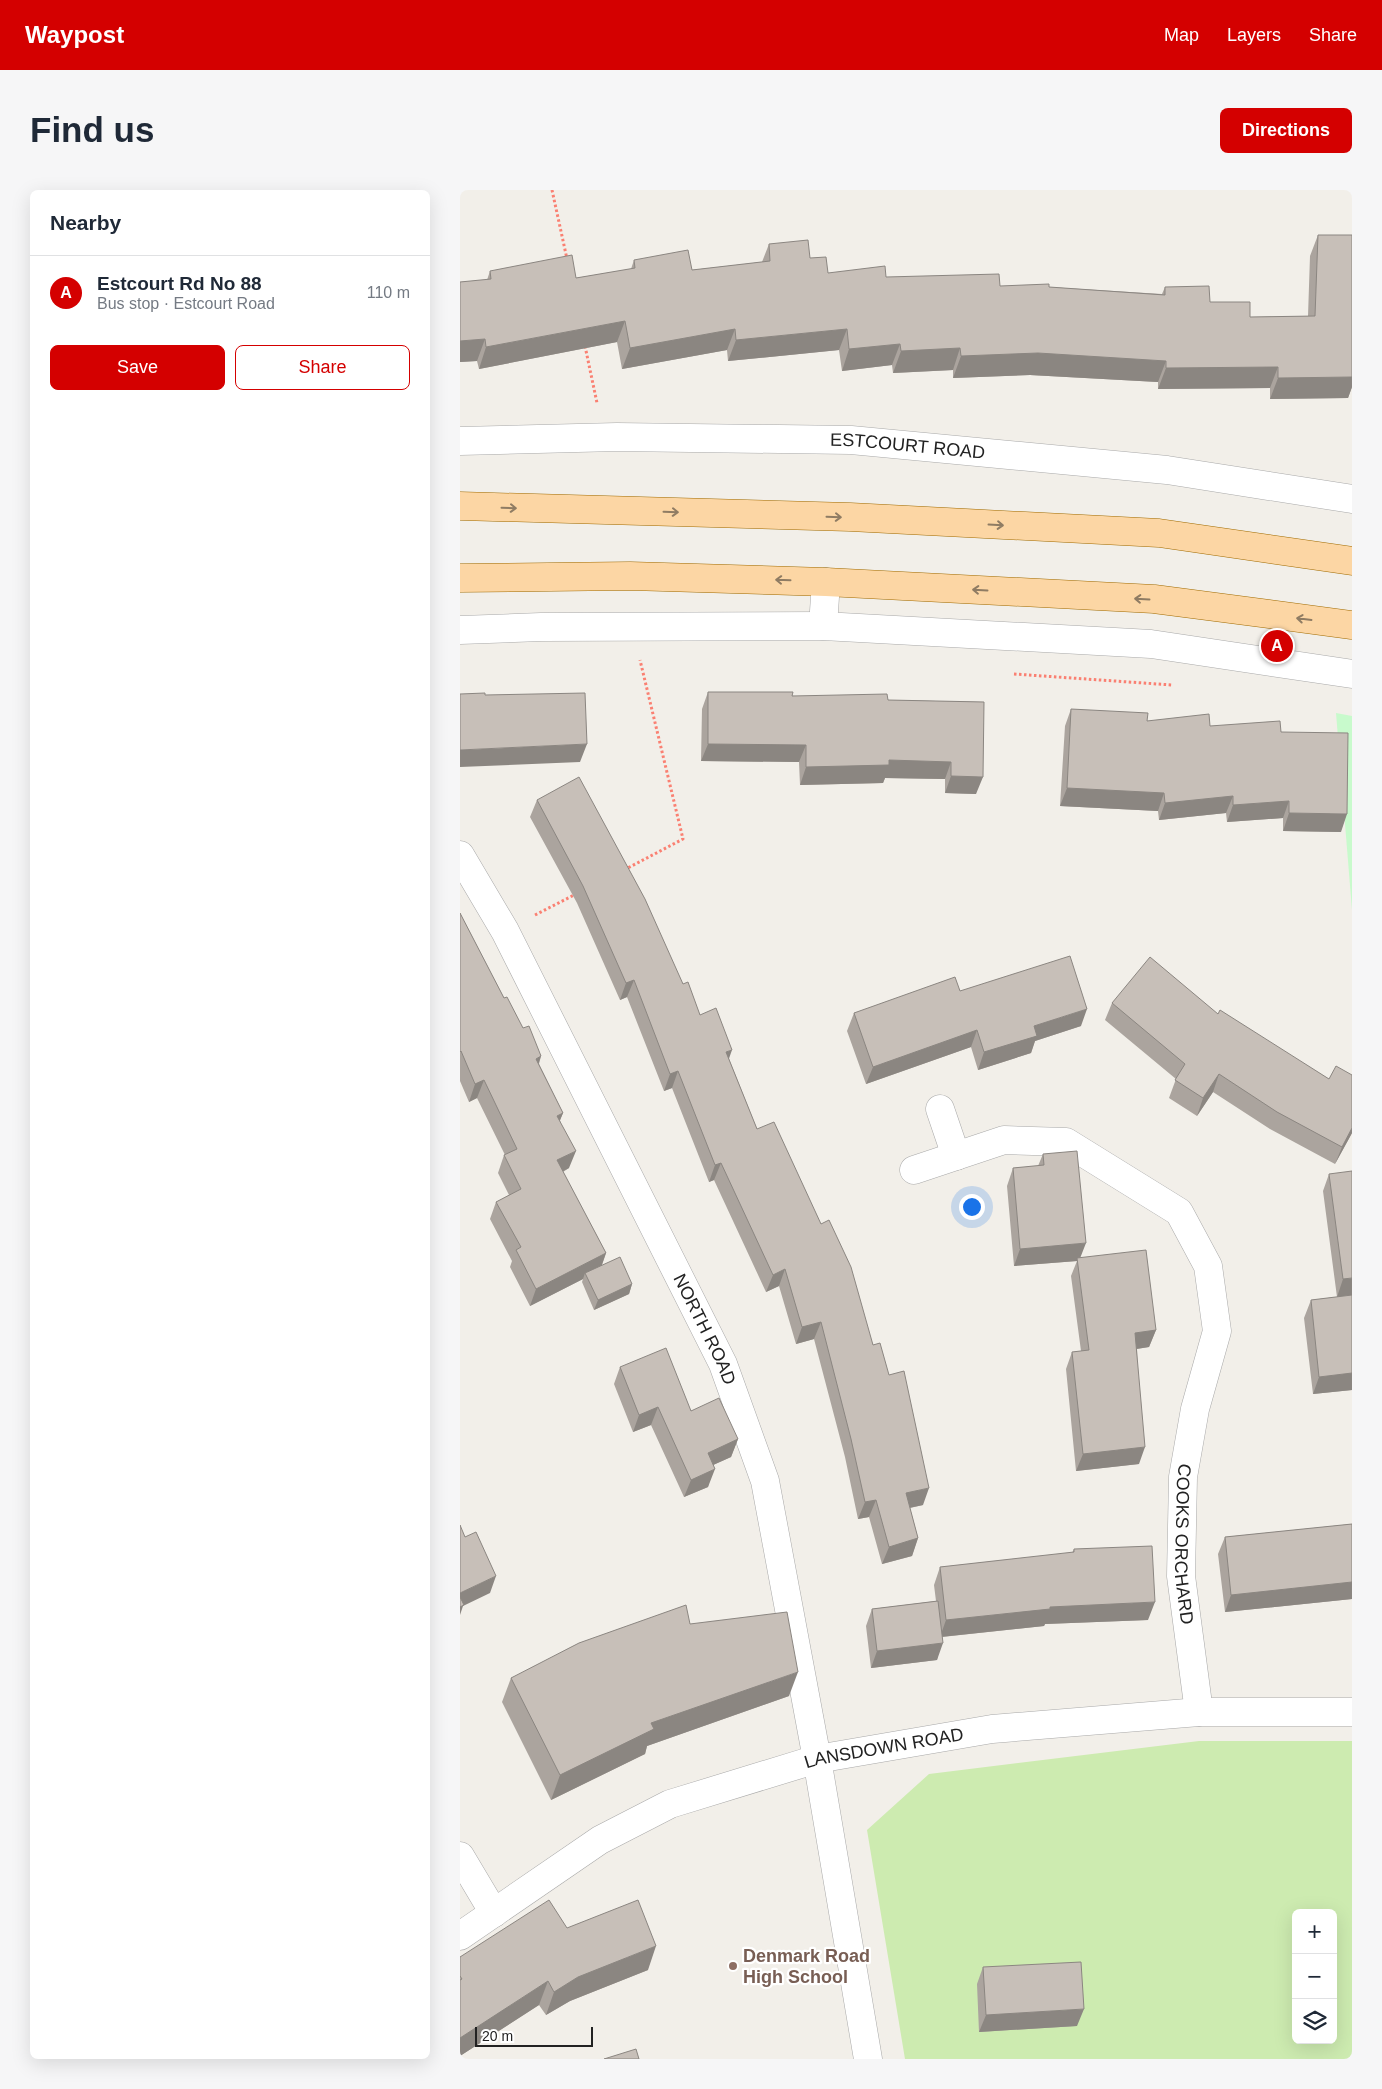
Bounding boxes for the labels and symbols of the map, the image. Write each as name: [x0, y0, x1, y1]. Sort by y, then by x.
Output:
street label: ESTCOURT ROAD: [830, 430, 986, 463]
one-way arrow: [500, 503, 516, 512]
one-way arrow: [662, 507, 679, 517]
one-way arrow: [825, 512, 841, 521]
one-way arrow: [988, 520, 1004, 529]
one-way arrow: [775, 576, 791, 585]
one-way arrow: [972, 585, 988, 594]
one-way arrow: [1135, 594, 1151, 603]
one-way arrow: [1296, 613, 1312, 623]
pin: A: [1261, 627, 1293, 665]
your location: [959, 1194, 985, 1220]
street label: NORTH ROAD: [669, 1271, 740, 1387]
street label: COOKS ORCHARD: [1171, 1462, 1197, 1626]
street label: LANSDOWN ROAD: [802, 1724, 965, 1772]
place label: Denmark Road High School: [743, 1946, 870, 1987]
marker: Denmark Road High School: [727, 1960, 739, 1972]
scale bar: [475, 2024, 592, 2047]

